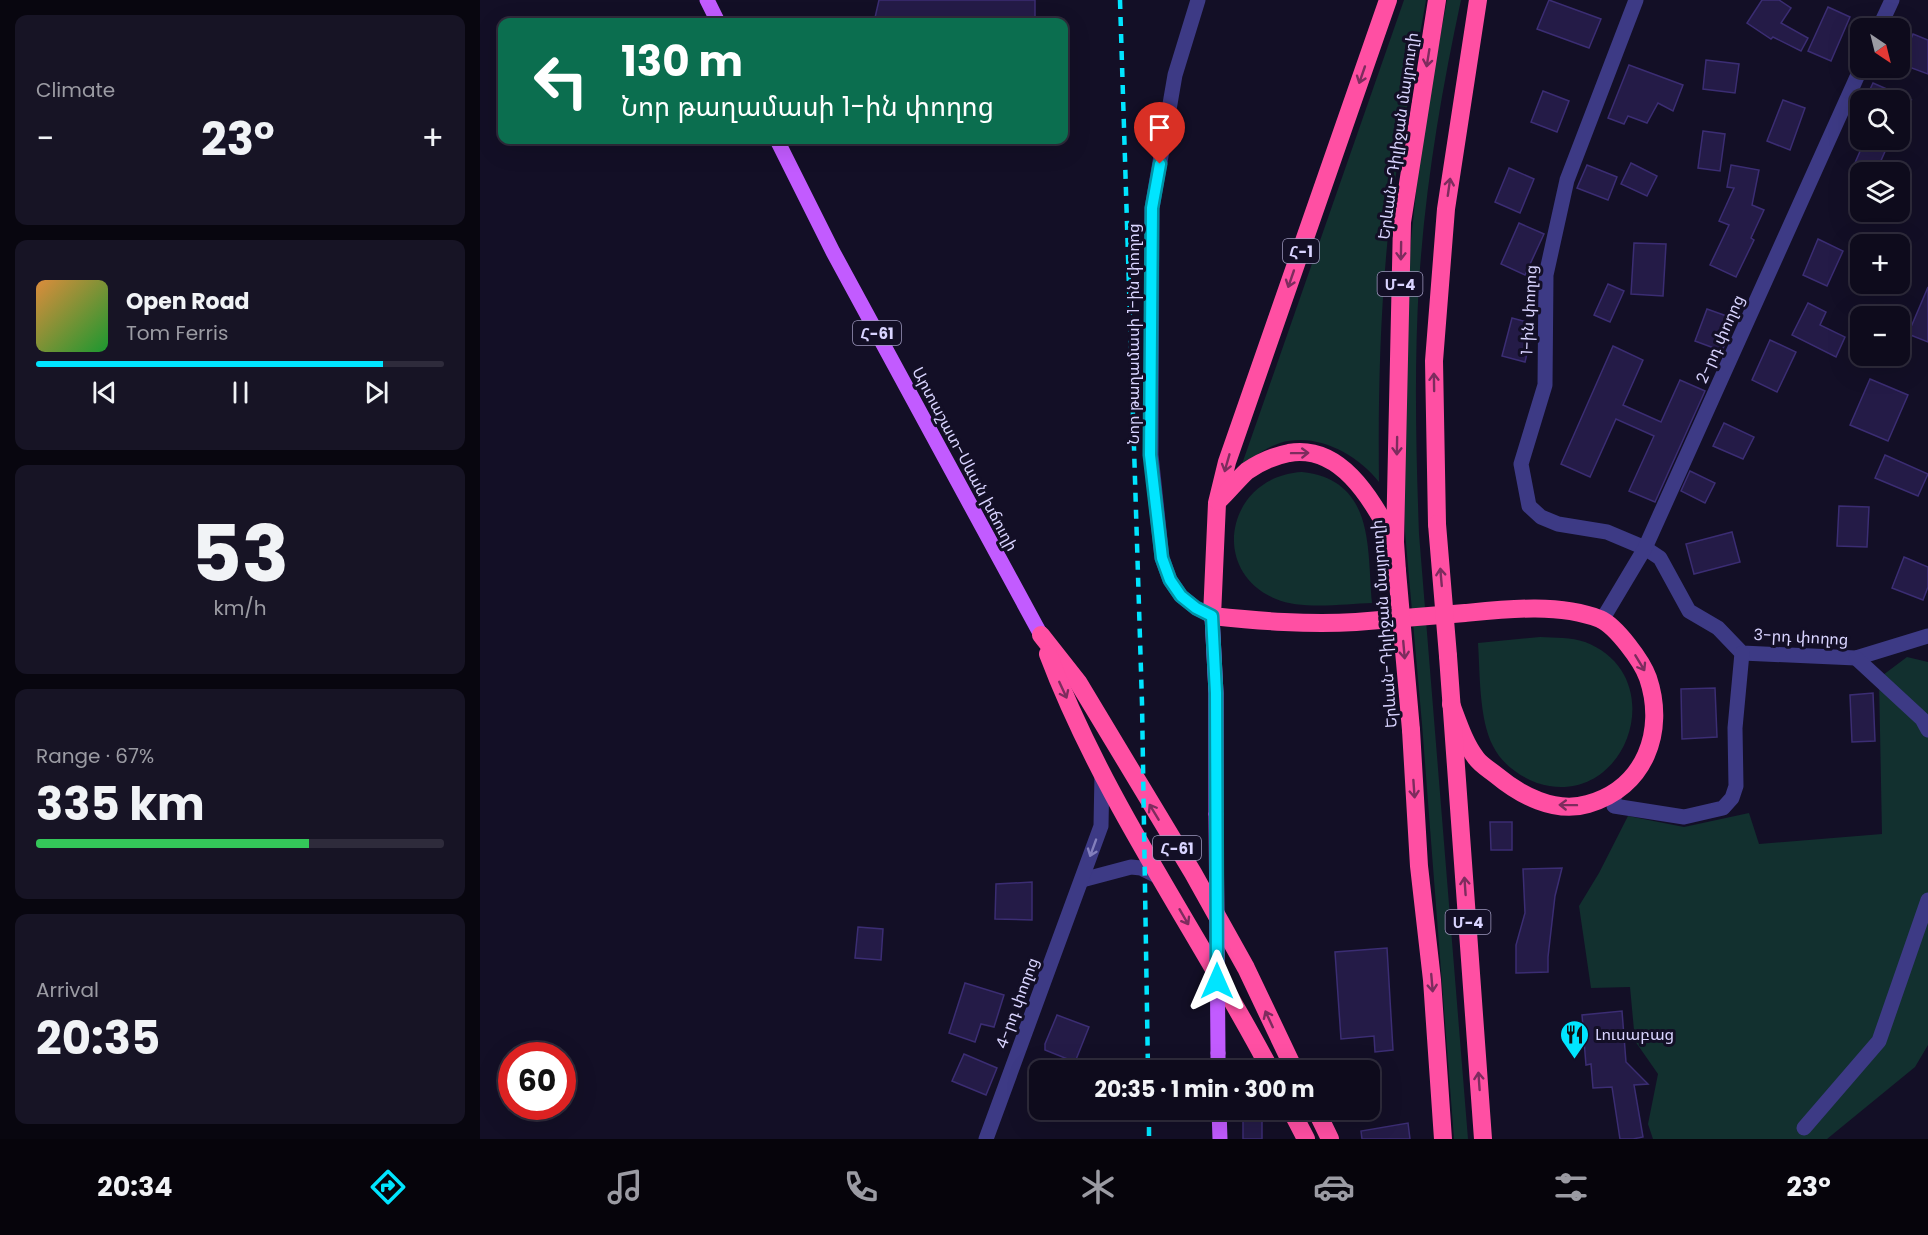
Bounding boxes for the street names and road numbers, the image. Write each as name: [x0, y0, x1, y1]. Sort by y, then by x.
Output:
street label: Երևան-Դիլիջան մայրուղի: [1372, 31, 1424, 241]
street label: Նոր թաղամասի 1-ին փողոց: [1122, 224, 1145, 444]
road number: Հ-1: [1283, 239, 1319, 263]
street label: 1-ին փողոց: [1515, 264, 1543, 356]
road number: Մ-4: [1378, 272, 1422, 296]
street label: 2-րդ փողոց: [1690, 291, 1750, 387]
road number: Հ-61: [853, 321, 901, 345]
street label: Արտաշատ-Սևան խճուղի: [907, 363, 1023, 555]
street label: Երևան-Դիլիջան մայրուղի: [1365, 519, 1403, 729]
street label: 3-րդ փողոց: [1753, 623, 1849, 651]
road number: Հ-61: [1153, 836, 1201, 860]
road number: Մ-4: [1446, 910, 1490, 934]
street label: 4-րդ փողոց: [990, 954, 1044, 1052]

